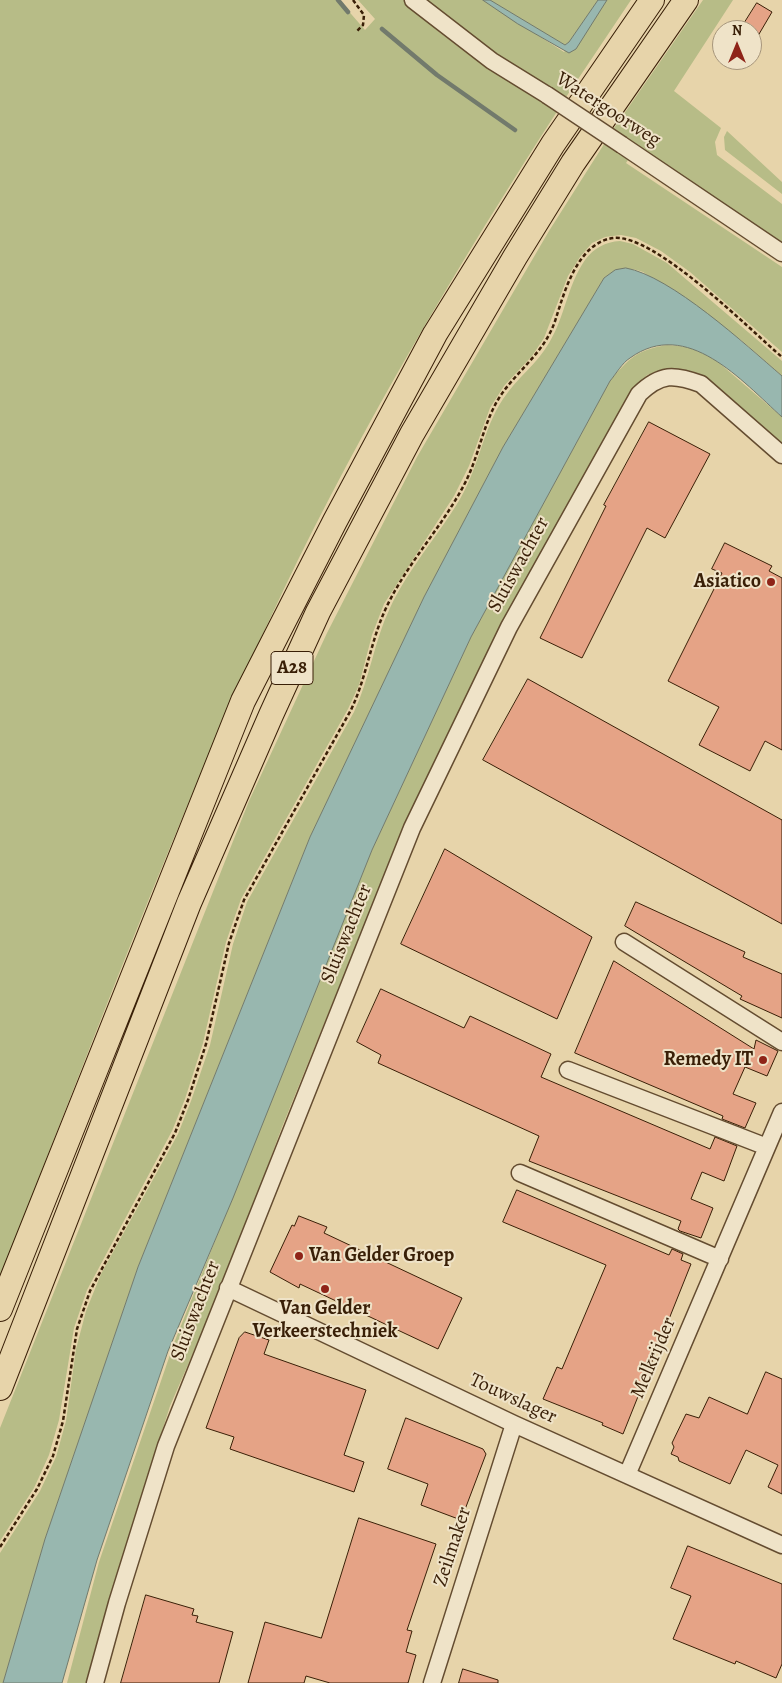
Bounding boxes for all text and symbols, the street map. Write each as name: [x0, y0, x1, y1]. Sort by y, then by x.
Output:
north arrow: [712, 20, 762, 70]
text: N: [732, 21, 742, 40]
street label: Watergoorweg: [551, 67, 665, 153]
street label: Sluiswachter: [483, 513, 555, 617]
place label: Asiatico: [694, 570, 761, 594]
marker: Asiatico: [765, 576, 777, 588]
road number: A28: [271, 651, 313, 684]
street label: Sluiswachter: [316, 881, 378, 987]
place label: Remedy IT: [664, 1048, 753, 1072]
marker: Remedy IT: [757, 1054, 769, 1066]
place label: Van Gelder Groep: [309, 1244, 454, 1268]
marker: Van Gelder Groep: [293, 1250, 305, 1262]
street label: Sluiswachter: [166, 1258, 226, 1364]
marker: Van Gelder Verkeerstechniek: [319, 1283, 331, 1295]
place label: Van Gelder Verkeerstechniek: [252, 1297, 398, 1344]
street label: Melkrijder: [626, 1314, 682, 1402]
street label: Touwslager: [466, 1368, 560, 1430]
street label: Zeilmaker: [429, 1504, 477, 1590]

